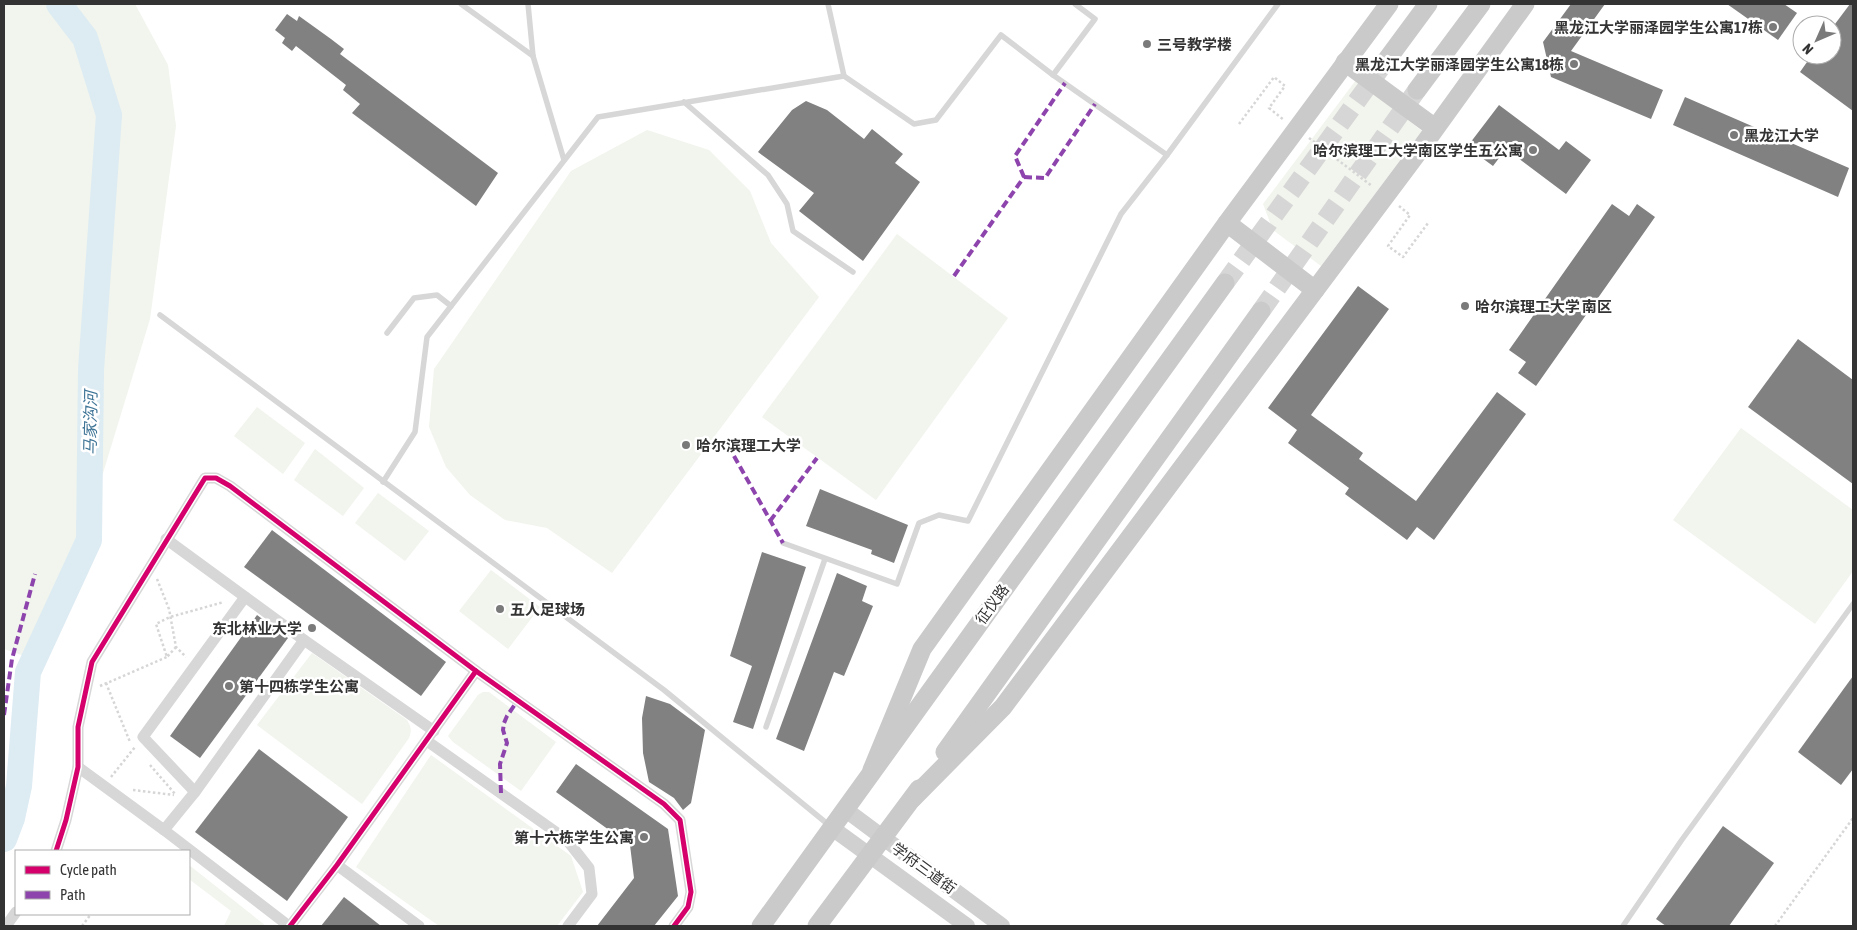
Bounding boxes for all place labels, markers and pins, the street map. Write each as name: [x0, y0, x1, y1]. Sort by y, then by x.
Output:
place label: 黑龙江大学丽泽园学生公寓17栋: [1554, 19, 1763, 36]
marker: 黑龙江大学丽泽园学生公寓17栋: [1767, 21, 1779, 33]
place label: 三号教学楼: [1157, 36, 1232, 53]
marker: 三号教学楼: [1141, 38, 1153, 50]
place label: 黑龙江大学丽泽园学生公寓18栋: [1355, 56, 1564, 73]
marker: 黑龙江大学丽泽园学生公寓18栋: [1568, 58, 1580, 70]
place label: 黑龙江大学: [1744, 127, 1819, 144]
marker: 黑龙江大学: [1728, 129, 1740, 141]
place label: 哈尔滨理工大学南区学生五公寓: [1313, 142, 1523, 159]
marker: 哈尔滨理工大学南区学生五公寓: [1527, 144, 1539, 156]
place label: 哈尔滨理工大学 南区: [1475, 298, 1612, 315]
marker: 哈尔滨理工大学 南区: [1459, 300, 1471, 312]
place label: 哈尔滨理工大学: [696, 437, 801, 454]
marker: 哈尔滨理工大学: [680, 439, 692, 451]
place label: 五人足球场: [510, 601, 585, 618]
marker: 五人足球场: [494, 603, 506, 615]
place label: 东北林业大学: [212, 620, 302, 637]
marker: 东北林业大学: [306, 622, 318, 634]
place label: 第十四栋学生公寓: [239, 678, 359, 695]
marker: 第十四栋学生公寓: [223, 680, 235, 692]
place label: 第十六栋学生公寓: [514, 829, 634, 846]
marker: 第十六栋学生公寓: [638, 831, 650, 843]

